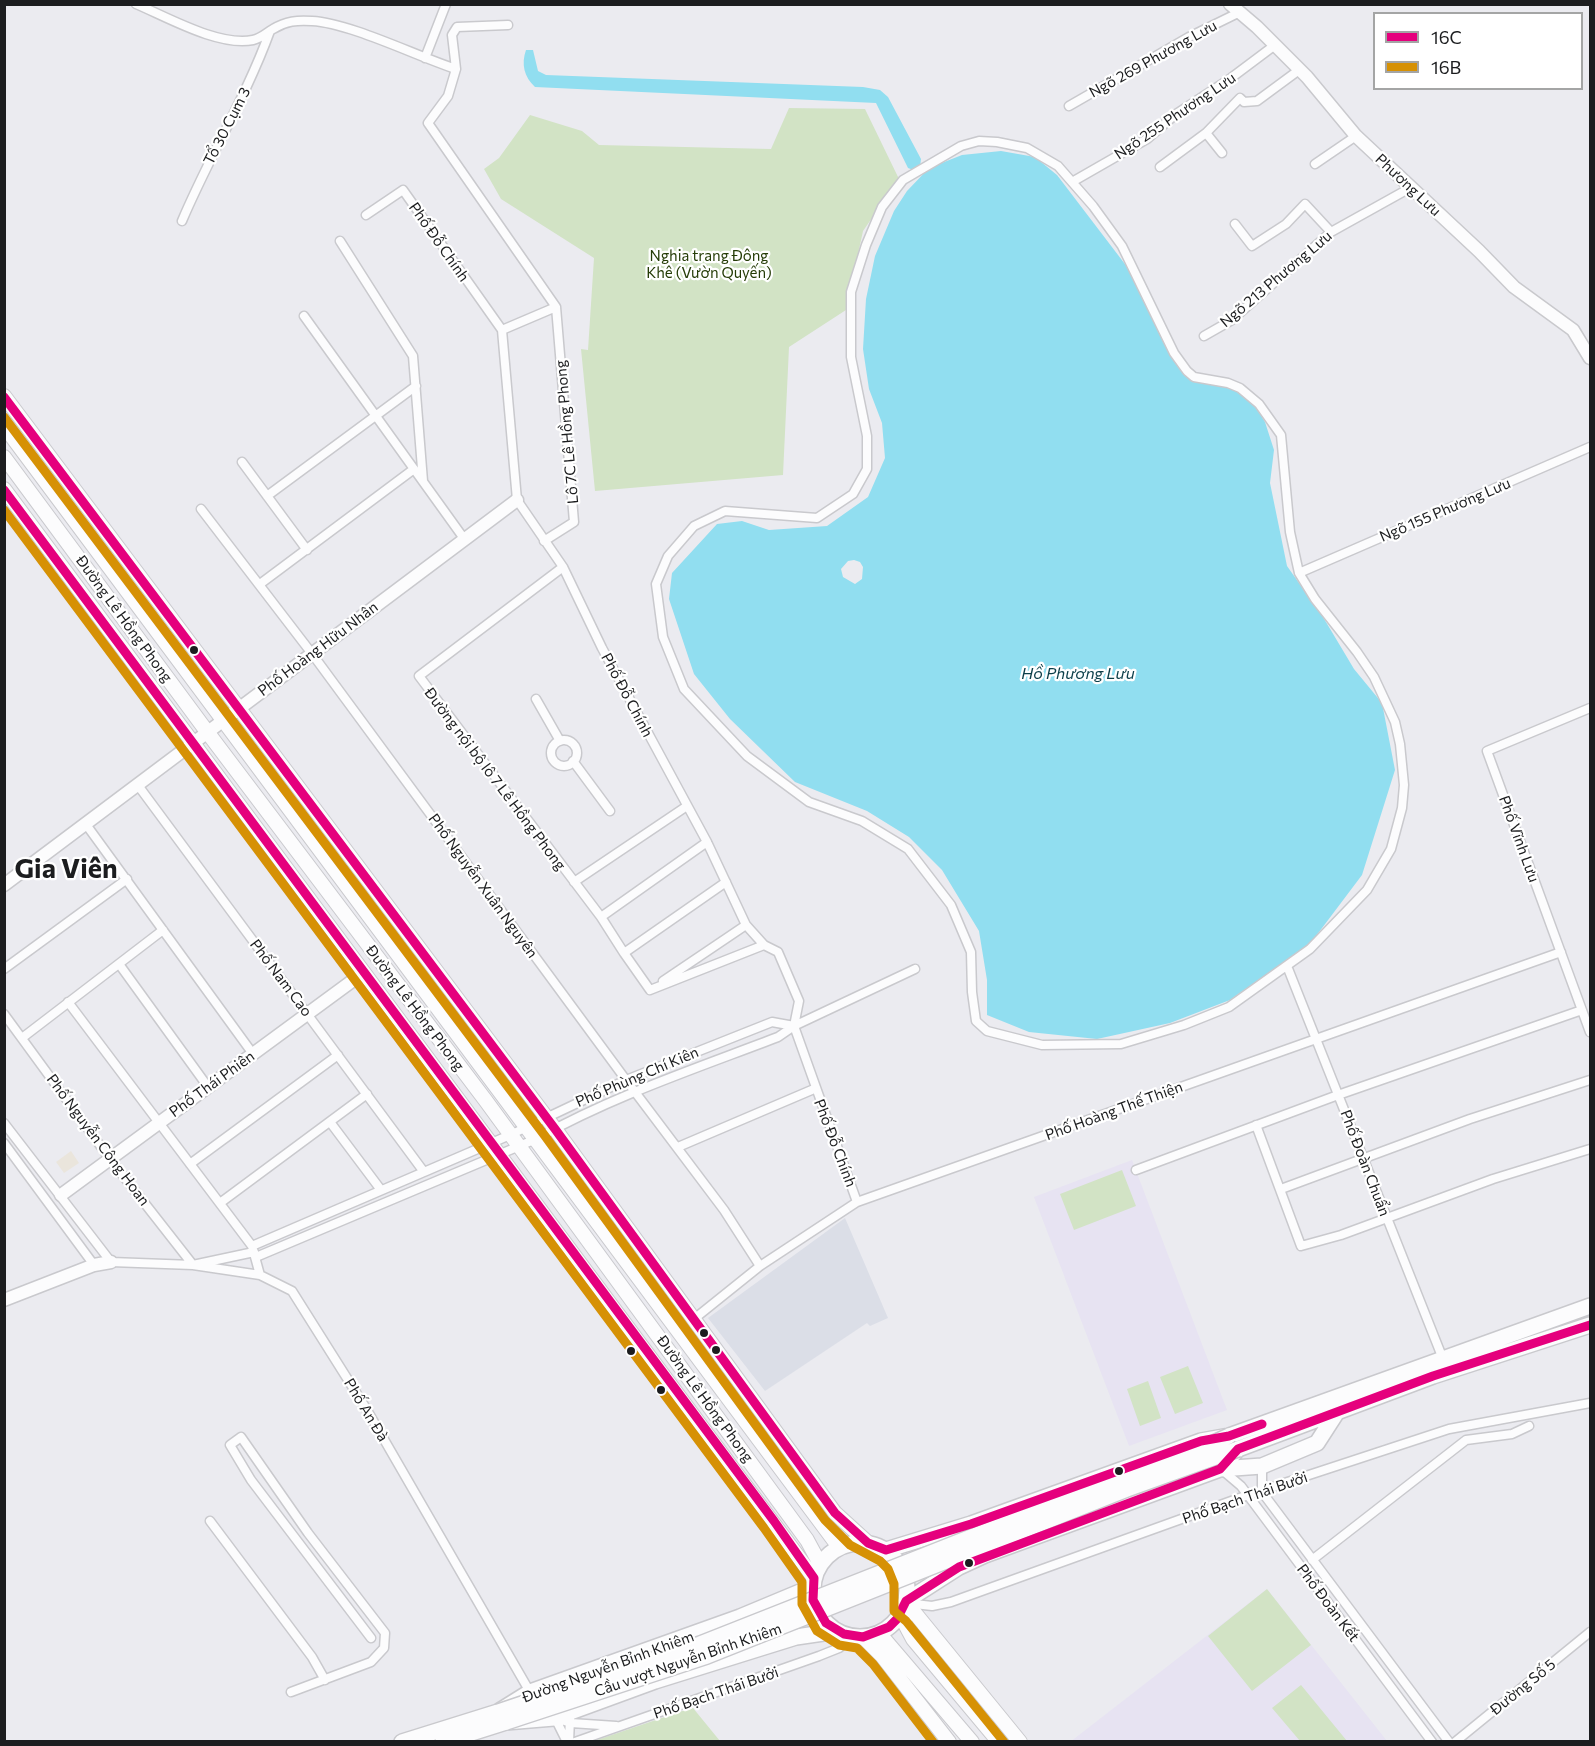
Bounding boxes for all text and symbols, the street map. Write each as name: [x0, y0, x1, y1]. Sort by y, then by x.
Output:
legend: [1373, 12, 1583, 90]
street label: Ngõ 269 Phương Lưu: [1086, 16, 1220, 102]
text: 16C: [1431, 26, 1462, 48]
text: 16B: [1431, 56, 1461, 78]
street label: Ngõ 255 Phương Lưu: [1111, 69, 1239, 163]
street label: Tổ 30 Cụm 3: [200, 84, 254, 168]
street label: Phương Lưu: [1371, 150, 1445, 220]
street label: Phố Đỗ Chính: [405, 199, 473, 285]
street label: Ngõ 213 Phương Lưu: [1216, 227, 1336, 331]
park label: Nghia trang Đông Khê (Vườn Quyến): [646, 247, 772, 282]
street label: Lô 7C Lê Hồng Phong: [552, 359, 582, 505]
street label: Ngõ 155 Phương Lưu: [1377, 474, 1513, 546]
street label: Đường Lê Hồng Phong: [72, 552, 176, 686]
street label: Phố Hoàng Hữu Nhân: [254, 598, 382, 700]
unlabelled marker: [188, 644, 200, 656]
street label: Phố Đỗ Chính: [597, 650, 657, 740]
water label: Hồ Phương Lưu: [1021, 664, 1135, 684]
street label: Đường nội bộ lô 7 Lê Hồng Phong: [420, 684, 570, 874]
street label: Phố Vĩnh Lưu: [1495, 793, 1543, 885]
street label: Phố Nguyễn Xuân Nguyên: [425, 810, 541, 962]
district label: Gia Viên: [14, 853, 118, 885]
street label: Phố Nam Cao: [246, 936, 316, 1020]
street label: Đường Lê Hồng Phong: [362, 942, 468, 1074]
street label: Phố Phùng Chí Kiên: [573, 1043, 701, 1111]
street label: Phố Thái Phiên: [166, 1047, 258, 1121]
street label: Phố Nguyễn Công Hoan: [43, 1071, 153, 1209]
street label: Phố Hoàng Thế Thiện: [1043, 1078, 1185, 1144]
street label: Phố Đỗ Chính: [810, 1097, 860, 1189]
street label: Phố Đoàn Chuẩn: [1336, 1107, 1394, 1219]
unlabelled marker: [698, 1327, 710, 1339]
street label: Đường Lê Hồng Phong: [653, 1332, 757, 1466]
unlabelled marker: [710, 1344, 722, 1356]
unlabelled marker: [625, 1345, 637, 1357]
street label: Phố An Đà: [340, 1375, 392, 1445]
unlabelled marker: [655, 1384, 667, 1396]
unlabelled marker: [1113, 1465, 1125, 1477]
street label: Phố Bạch Thái Bưởi: [1180, 1468, 1310, 1528]
unlabelled marker: [963, 1557, 975, 1569]
street label: Phố Đoàn Kết: [1293, 1561, 1363, 1645]
street label: Cầu vượt Nguyễn Bỉnh Khiêm: [592, 1619, 784, 1701]
street label: Đường Nguyễn Bỉnh Khiêm: [520, 1628, 696, 1706]
street label: Đường Số 5: [1487, 1655, 1559, 1719]
street label: Phố Bạch Thái Bưởi: [651, 1663, 781, 1723]

